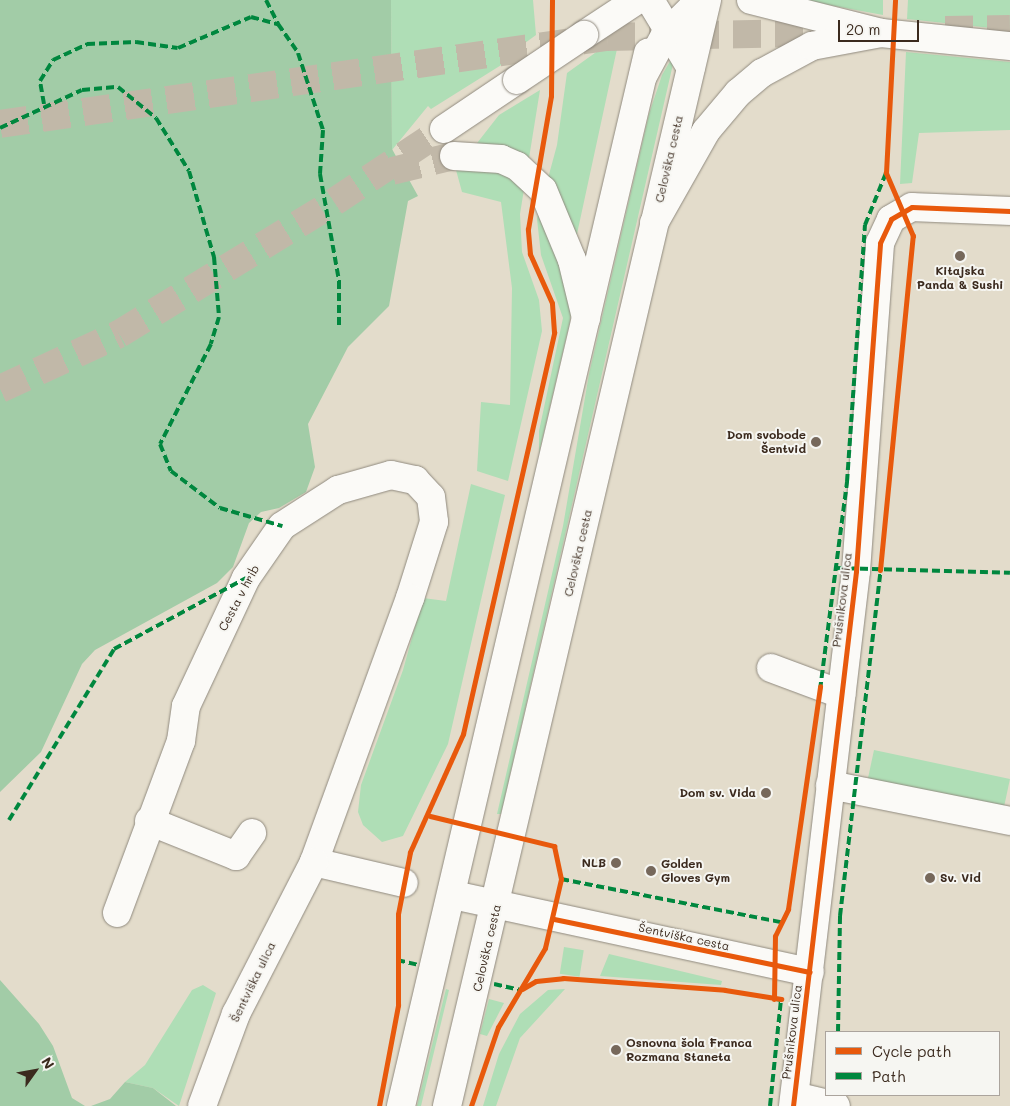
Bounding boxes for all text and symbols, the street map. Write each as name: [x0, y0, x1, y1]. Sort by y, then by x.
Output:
scale bar: [840, 10, 921, 42]
text: 20 m: [846, 19, 880, 39]
street label: Celovška cesta: [652, 114, 686, 204]
marker: Kitajska Panda & Sushi: [954, 250, 966, 262]
place label: Kitajska Panda & Sushi: [917, 264, 1003, 292]
place label: Dom svobode Šentvid: [727, 428, 806, 456]
marker: Dom svobode Šentvid: [810, 436, 822, 448]
street label: Celovška cesta: [561, 508, 595, 598]
street label: Prušnikova ulica: [829, 552, 855, 648]
street label: Cesta v hrib: [216, 563, 262, 633]
place label: Dom sv. Vida: [679, 786, 756, 800]
marker: Dom sv. Vida: [760, 787, 772, 799]
place label: NLB: [582, 856, 606, 870]
marker: NLB: [610, 857, 622, 869]
place label: Golden Gloves Gym: [661, 857, 730, 885]
marker: Golden Gloves Gym: [645, 865, 657, 877]
place label: Sv. Vid: [940, 871, 981, 885]
marker: Sv. Vid: [924, 872, 936, 884]
street label: Celovška cesta: [470, 903, 504, 993]
street label: Šentviška cesta: [637, 920, 731, 954]
street label: Šentviška ulica: [227, 940, 279, 1024]
street label: Prušnikova ulica: [779, 984, 805, 1080]
legend: [825, 1031, 1000, 1096]
place label: Osnovna šola Franca Rozmana Staneta: [626, 1036, 752, 1064]
text: Cycle path: [872, 1041, 951, 1061]
marker: Osnovna šola Franca Rozmana Staneta: [610, 1044, 622, 1056]
north arrow: [10, 1046, 60, 1096]
text: N: [37, 1053, 59, 1072]
text: Path: [872, 1066, 906, 1086]

